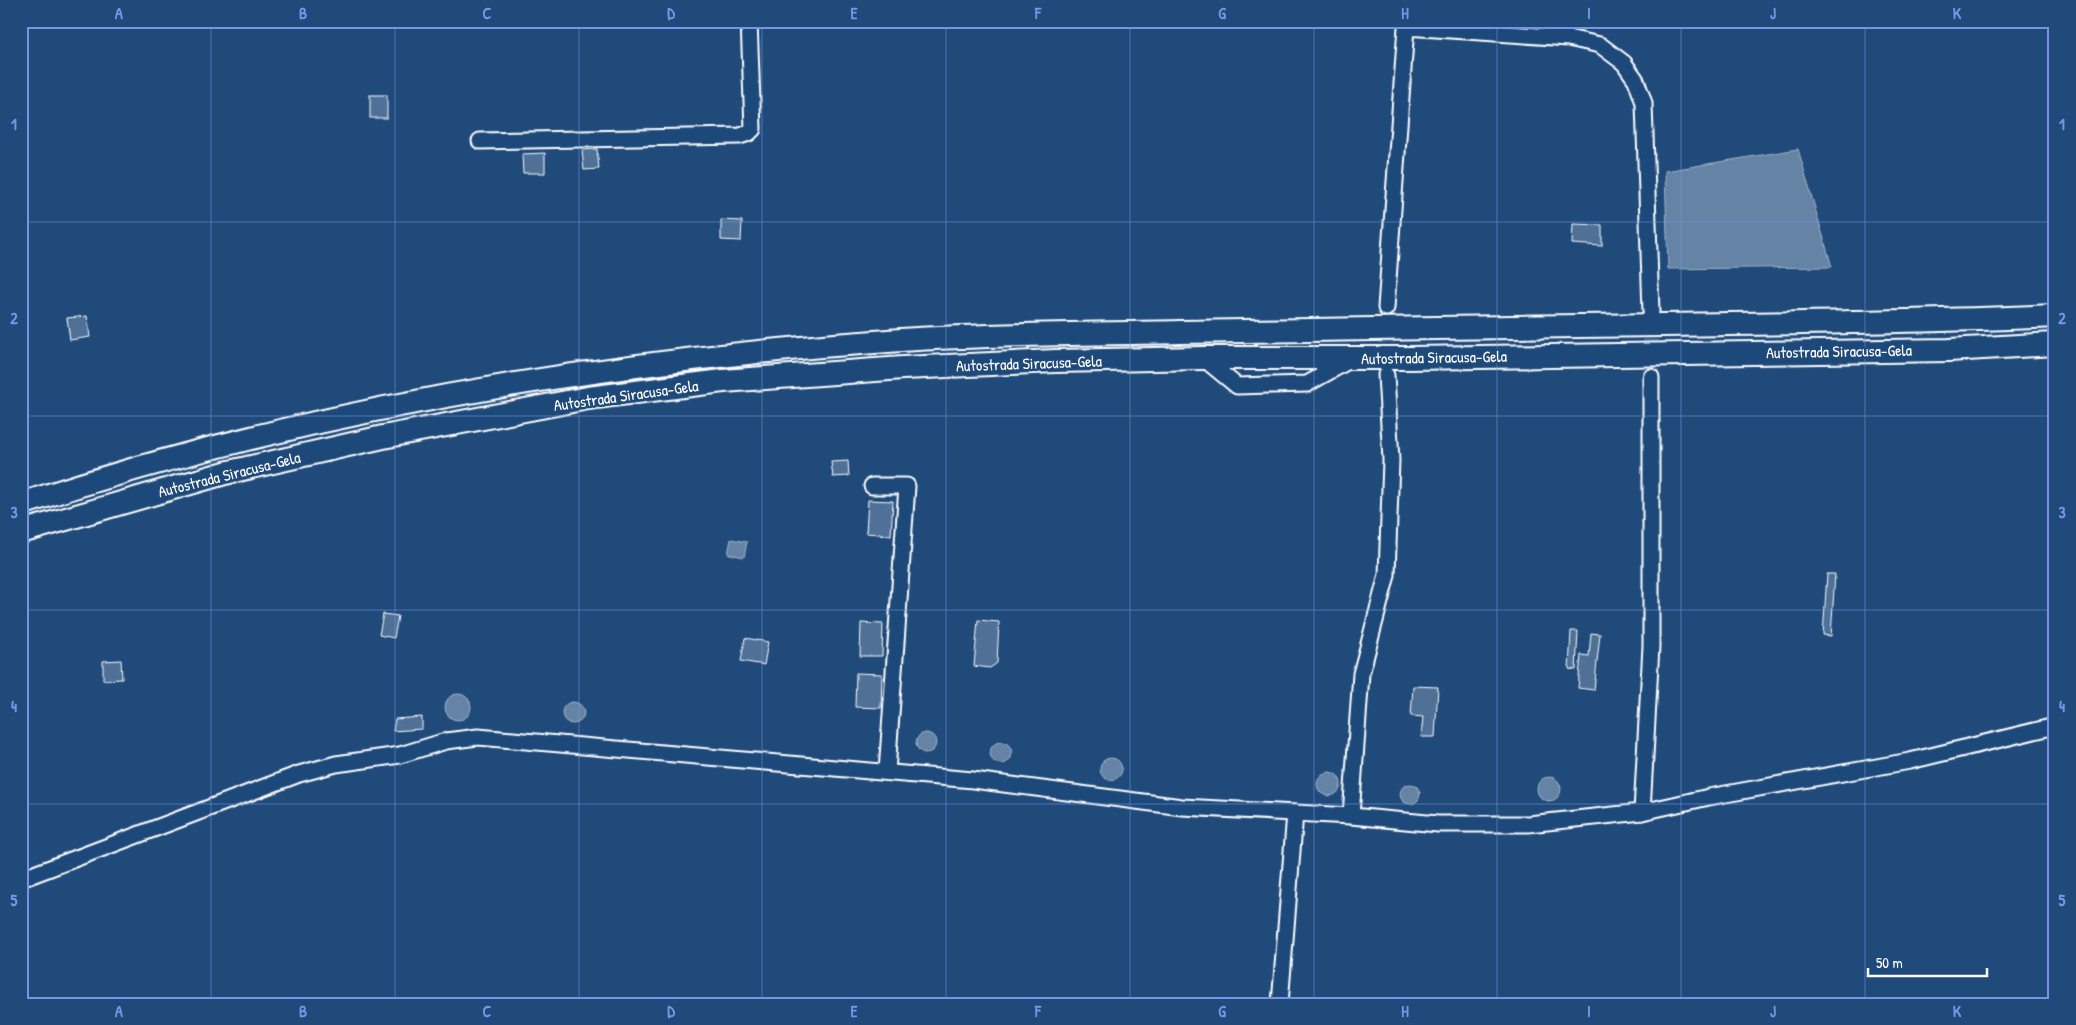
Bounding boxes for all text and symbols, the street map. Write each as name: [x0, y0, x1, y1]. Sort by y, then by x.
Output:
text: A: [115, 2, 123, 24]
text: B: [299, 2, 307, 24]
text: C: [483, 2, 492, 24]
text: D: [667, 2, 675, 24]
text: E: [850, 2, 858, 24]
text: F: [1034, 2, 1042, 24]
text: G: [1218, 2, 1226, 24]
text: H: [1401, 2, 1409, 24]
text: I: [1587, 2, 1591, 24]
text: J: [1770, 2, 1776, 24]
text: K: [1953, 2, 1962, 24]
text: 1: [11, 113, 17, 135]
text: 1: [2059, 113, 2065, 135]
text: 2: [10, 307, 18, 329]
text: 2: [2058, 307, 2066, 329]
street label: Autostrada Siracusa-Gela: [1766, 339, 1912, 363]
street label: Autostrada Siracusa-Gela: [1361, 345, 1507, 369]
street label: Autostrada Siracusa-Gela: [956, 349, 1102, 377]
street label: Autostrada Siracusa-Gela: [552, 374, 700, 416]
street label: Autostrada Siracusa-Gela: [156, 446, 302, 502]
text: 3: [10, 501, 18, 523]
text: 3: [2058, 501, 2066, 523]
text: 4: [11, 695, 17, 717]
text: 4: [2059, 695, 2065, 717]
text: 5: [11, 889, 18, 911]
text: 5: [2059, 889, 2066, 911]
scale bar: [1868, 945, 1987, 977]
text: 50 m: [1876, 952, 1903, 973]
text: A: [115, 1000, 123, 1022]
text: B: [299, 1000, 307, 1022]
text: C: [483, 1000, 492, 1022]
text: D: [667, 1000, 675, 1022]
text: E: [850, 1000, 858, 1022]
text: F: [1034, 1000, 1042, 1022]
text: G: [1218, 1000, 1226, 1022]
text: H: [1401, 1000, 1409, 1022]
text: I: [1587, 1000, 1591, 1022]
text: J: [1770, 1000, 1776, 1022]
text: K: [1953, 1000, 1962, 1022]

